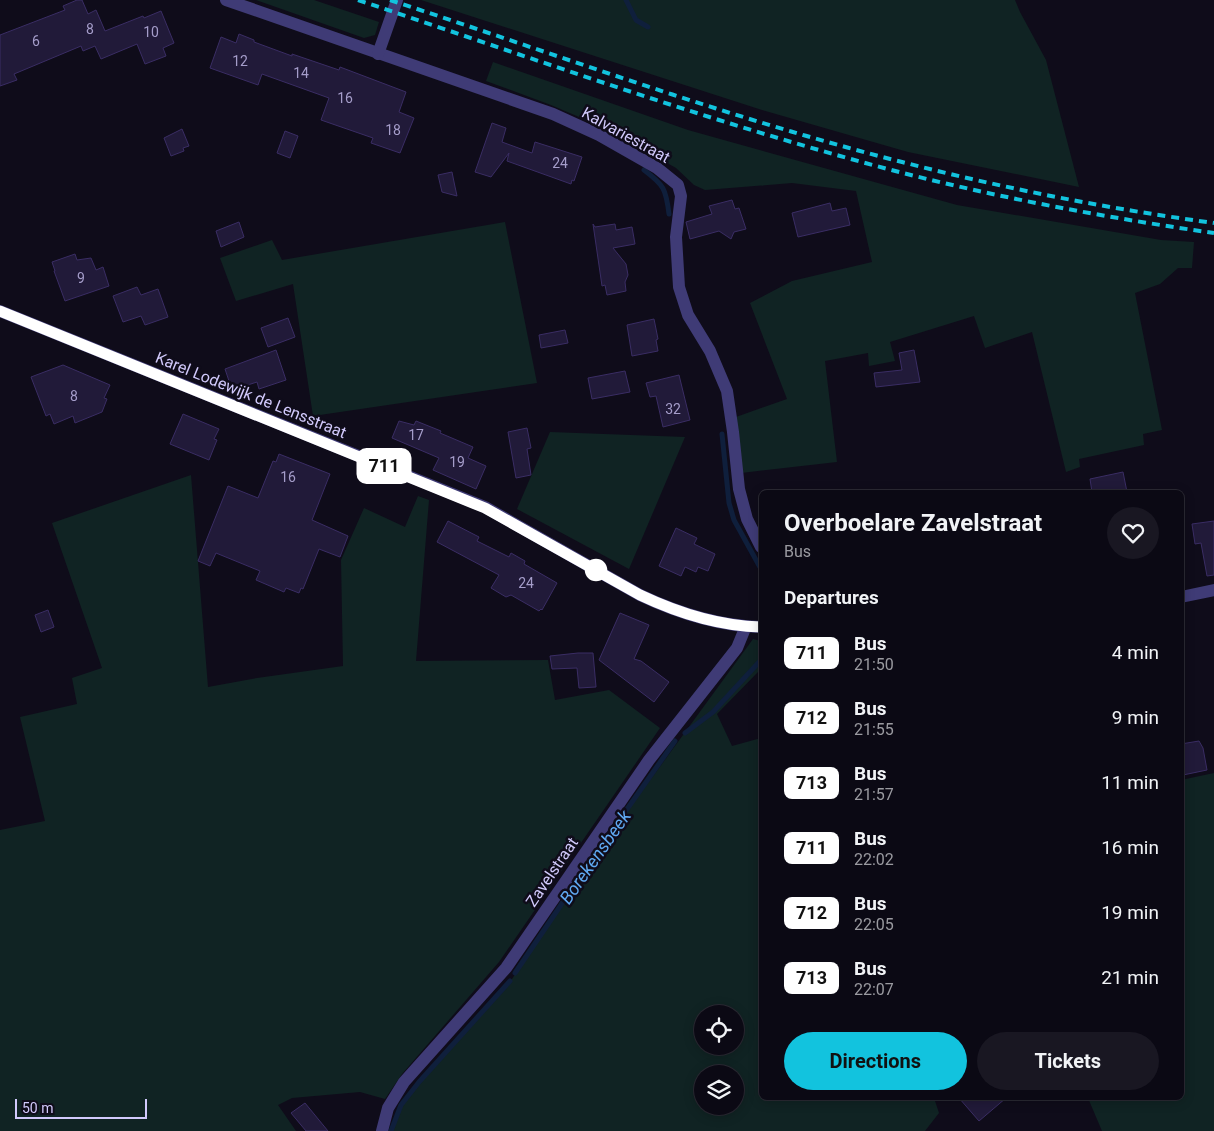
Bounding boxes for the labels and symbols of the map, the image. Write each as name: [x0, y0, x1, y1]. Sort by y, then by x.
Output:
house number: 8: [86, 21, 94, 37]
house number: 10: [143, 24, 159, 40]
house number: 6: [32, 33, 40, 49]
house number: 12: [232, 53, 248, 69]
house number: 14: [293, 65, 309, 81]
house number: 16: [337, 90, 353, 106]
street label: Kalvariestraat: [579, 103, 673, 167]
house number: 18: [385, 122, 401, 138]
house number: 24: [552, 155, 568, 171]
house number: 9: [77, 270, 85, 286]
street label: Karel Lodewijk de Lensstraat: [153, 348, 349, 442]
house number: 8: [70, 388, 78, 404]
house number: 32: [665, 401, 681, 417]
house number: 17: [408, 427, 424, 443]
line badge: 711: [355, 450, 413, 482]
house number: 19: [449, 454, 465, 470]
house number: 16: [280, 469, 296, 485]
unlabelled marker: [585, 559, 607, 581]
house number: 24: [518, 575, 534, 591]
water label: Borekensbeek: [555, 805, 636, 908]
street label: Zavelstraat: [522, 834, 582, 910]
scale bar: [15, 1096, 148, 1119]

